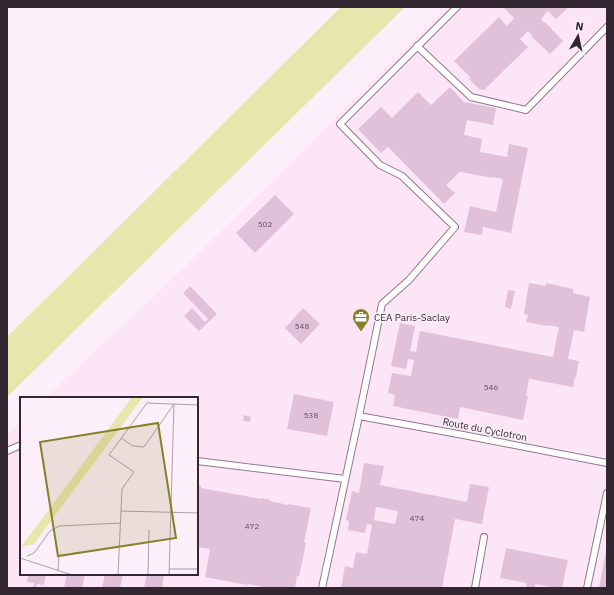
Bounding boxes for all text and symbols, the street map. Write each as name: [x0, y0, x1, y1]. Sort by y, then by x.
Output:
north arrow: [558, 16, 598, 56]
text: N: [575, 19, 585, 34]
house number: 502: [258, 219, 272, 229]
office icon: CEA Paris-Saclay: [351, 307, 371, 332]
place label: CEA Paris-Saclay: [374, 311, 450, 324]
house number: 548: [295, 321, 309, 331]
house number: 546: [484, 382, 498, 392]
inset map: [20, 397, 198, 575]
house number: 538: [304, 410, 318, 420]
street label: Route du Cyclotron: [442, 415, 528, 444]
house number: 474: [410, 513, 424, 523]
house number: 472: [245, 521, 259, 531]

